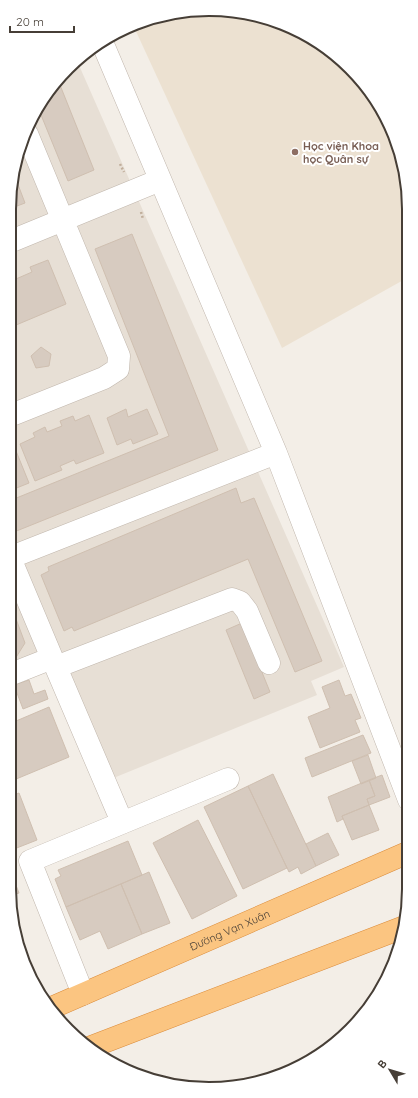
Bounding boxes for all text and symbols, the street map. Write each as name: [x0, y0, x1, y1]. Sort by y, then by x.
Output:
scale bar: [10, 8, 74, 34]
text: 20 m: [16, 14, 44, 29]
place label: Học viện Khoa học Quân sự: [303, 139, 379, 166]
marker: Học viện Khoa học Quân sự: [290, 147, 300, 157]
street label: Đường Vạn Xuân: [187, 906, 272, 954]
north arrow: [370, 1050, 410, 1090]
text: B: [374, 1057, 390, 1071]

